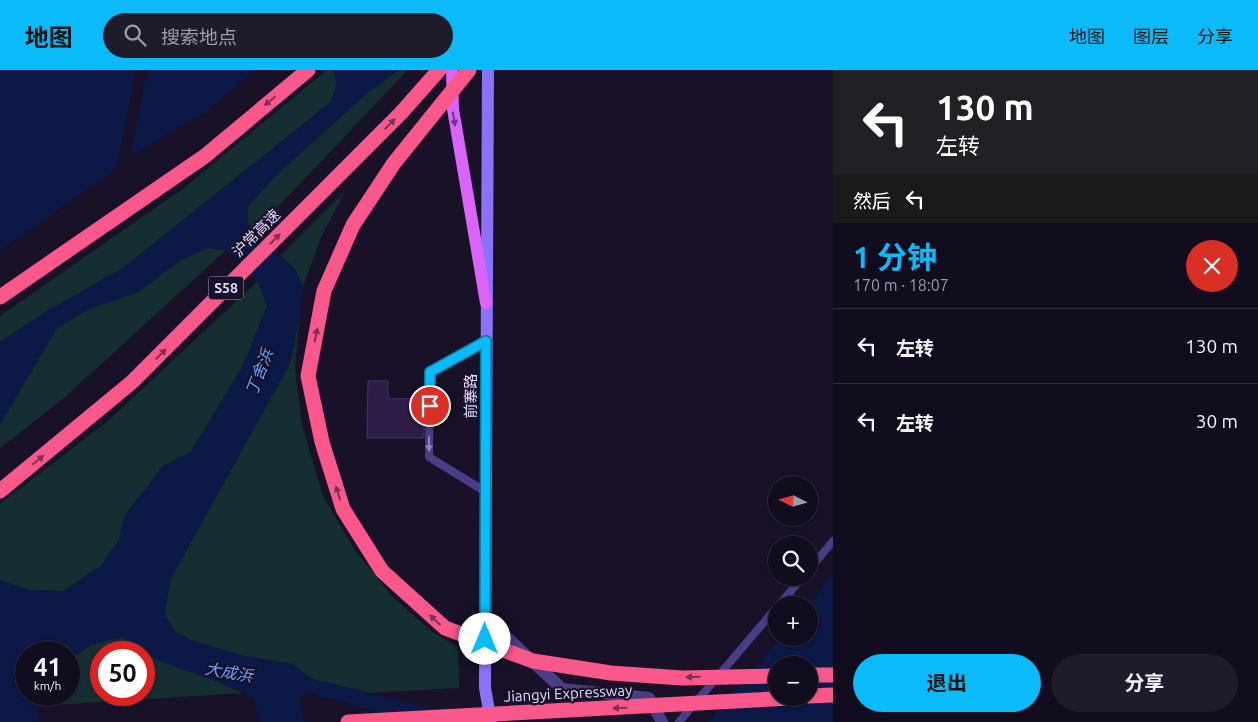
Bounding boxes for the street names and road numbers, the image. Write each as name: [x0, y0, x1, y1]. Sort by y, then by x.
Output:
street label: 沪常高速: [229, 206, 283, 260]
road number: S58: [208, 277, 244, 300]
street label: 前寨路: [462, 373, 479, 419]
street label: Jiangyi Expressway: [503, 681, 633, 705]

